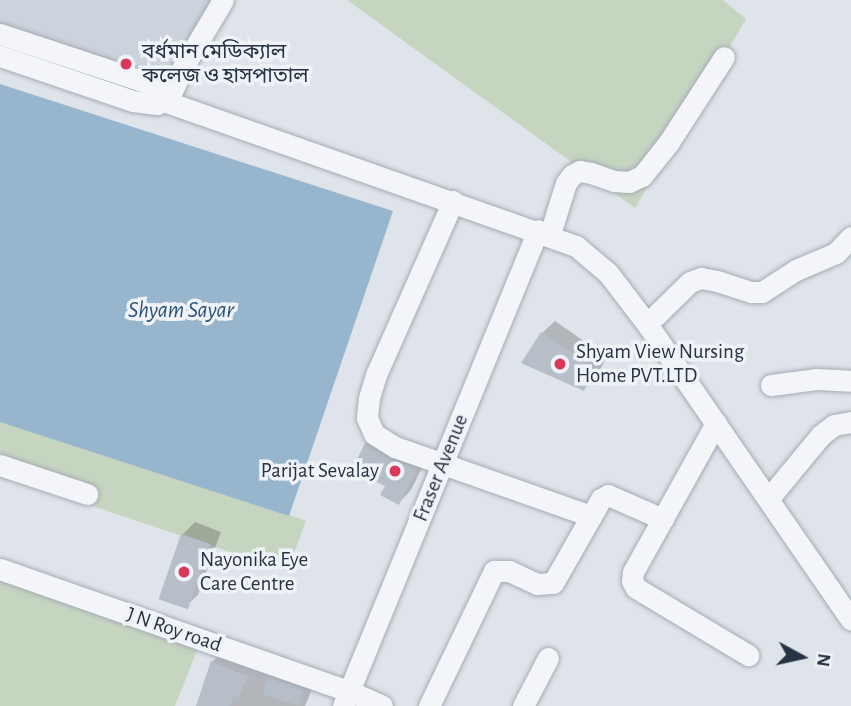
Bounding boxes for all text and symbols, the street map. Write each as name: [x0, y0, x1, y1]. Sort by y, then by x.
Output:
place label: বর্ধমান মেডিক্যাল কলেজ ও হাসপাতাল: [142, 39, 309, 89]
marker: বর্ধমান মেডিক্যাল কলেজ ও হাসপাতাল: [116, 54, 136, 74]
water label: Shyam Sayar: [128, 297, 234, 325]
place label: Shyam View Nursing Home PVT.LTD: [576, 339, 744, 389]
marker: Shyam View Nursing Home PVT.LTD: [550, 354, 570, 374]
street label: Fraser Avenue: [408, 411, 474, 525]
place label: Parijat Sevalay: [261, 458, 379, 484]
marker: Parijat Sevalay: [385, 461, 405, 481]
place label: Nayonika Eye Care Centre: [200, 547, 308, 597]
marker: Nayonika Eye Care Centre: [174, 562, 194, 582]
street label: J N Roy road: [123, 602, 225, 658]
north arrow: [767, 622, 837, 692]
text: N: [813, 652, 834, 668]

